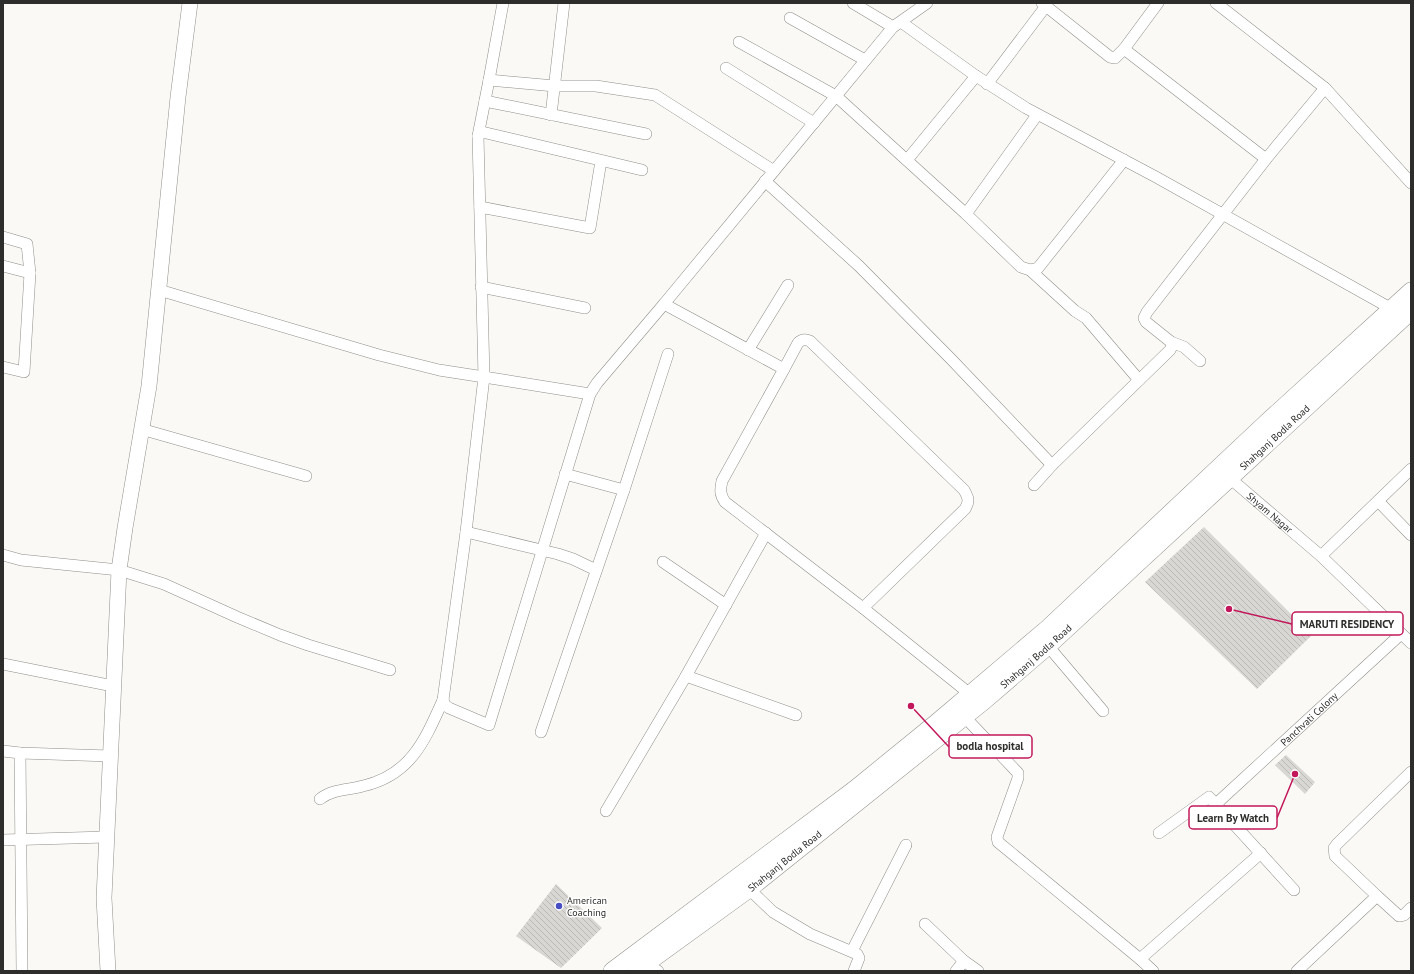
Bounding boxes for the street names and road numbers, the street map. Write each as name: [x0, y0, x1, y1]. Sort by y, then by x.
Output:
street label: Shahganj Bodla Road: [1237, 402, 1312, 473]
street label: Shyam Nagar: [1244, 489, 1296, 536]
street label: Shahganj Bodla Road: [997, 621, 1074, 691]
street label: Panchvati Colony: [1277, 689, 1340, 748]
street label: Shahganj Bodla Road: [745, 827, 824, 894]

